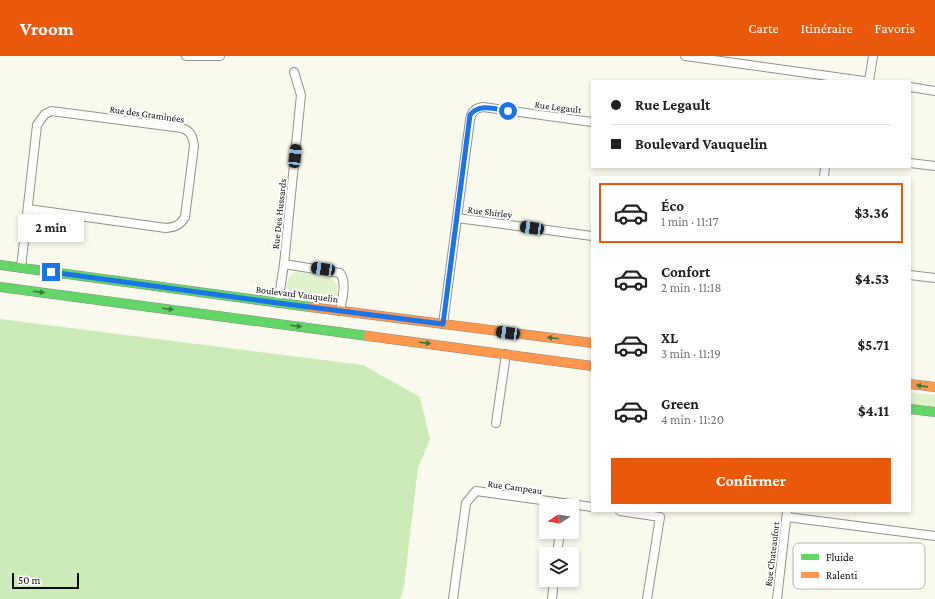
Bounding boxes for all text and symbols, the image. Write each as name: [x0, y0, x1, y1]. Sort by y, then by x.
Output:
text: Vroom: [20, 18, 74, 39]
text: Carte: [748, 20, 779, 36]
text: Itinéraire: [801, 20, 853, 36]
text: Favoris: [875, 20, 915, 36]
text: Rue Legault: [635, 97, 710, 113]
street label: Rue Legault: [534, 99, 583, 115]
route start: [499, 102, 517, 120]
street label: Rue des Graminées: [109, 103, 185, 125]
text: Boulevard Vauquelin: [635, 136, 767, 152]
car: [288, 143, 302, 169]
street label: Rue Des Hussards: [270, 178, 288, 250]
icon: car: [613, 195, 649, 231]
text: Éco: [661, 198, 684, 214]
street label: Rue Shirley: [467, 204, 513, 220]
text: $3.36: [855, 205, 889, 221]
callout: 2 min: [18, 214, 84, 242]
text: 1 min · 11:17: [661, 214, 719, 229]
text: 2 min: [35, 220, 67, 235]
car: [519, 220, 545, 236]
car: [310, 261, 336, 277]
icon: car: [613, 261, 649, 297]
route end: [42, 263, 60, 281]
text: Confort: [661, 264, 710, 280]
text: $4.53: [855, 271, 889, 287]
text: 2 min · 11:18: [661, 280, 721, 295]
street label: Boulevard Vauquelin: [255, 283, 339, 305]
one-way arrow: [33, 289, 45, 296]
one-way arrow: [161, 306, 174, 312]
one-way arrow: [290, 323, 303, 329]
car: [495, 325, 521, 341]
icon: car: [613, 327, 649, 363]
text: XL: [661, 330, 678, 346]
one-way arrow: [547, 335, 559, 341]
text: $5.71: [858, 337, 889, 353]
one-way arrow: [419, 340, 431, 346]
text: 3 min · 11:19: [661, 346, 721, 361]
one-way arrow: [916, 383, 929, 389]
icon: car: [613, 393, 649, 429]
text: Green: [661, 396, 699, 412]
text: $4.11: [858, 403, 889, 419]
text: 4 min · 11:20: [661, 412, 724, 427]
button: Confirmer: [611, 458, 891, 504]
street label: Rue Campeau: [487, 478, 544, 496]
north arrow: [539, 499, 579, 539]
map controls: [539, 499, 579, 587]
street label: Rue Chateaufort: [763, 520, 782, 587]
legend: [793, 543, 925, 589]
button: layers: [539, 547, 579, 587]
text: Fluide: [826, 551, 854, 563]
text: Ralenti: [826, 569, 857, 581]
scale bar: [12, 571, 79, 590]
text: 50 m: [18, 574, 40, 586]

